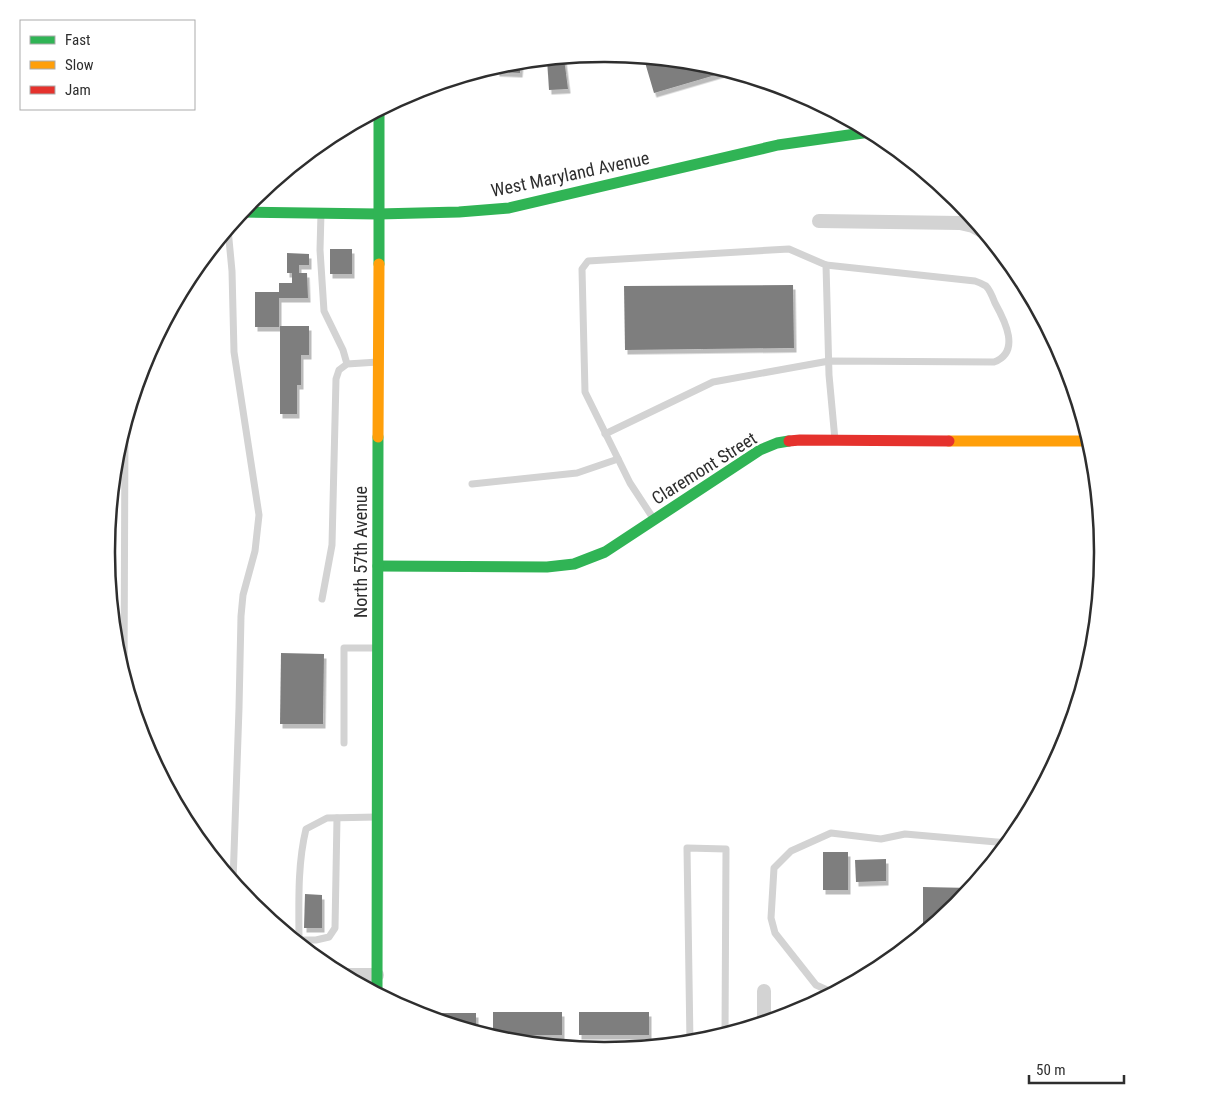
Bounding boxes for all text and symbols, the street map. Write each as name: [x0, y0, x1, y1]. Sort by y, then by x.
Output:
legend: [20, 20, 195, 110]
text: Fast: [65, 31, 90, 49]
text: Slow: [65, 56, 94, 74]
text: Jam: [65, 81, 91, 99]
street label: West Maryland Avenue: [489, 147, 651, 201]
street label: Claremont Street: [648, 427, 760, 509]
street label: North 57th Avenue: [350, 486, 371, 618]
scale bar: [1029, 1052, 1124, 1084]
text: 50 m: [1036, 1061, 1066, 1079]

